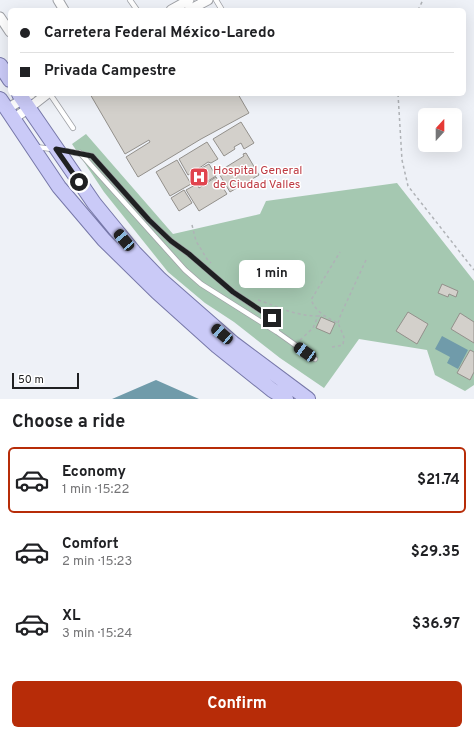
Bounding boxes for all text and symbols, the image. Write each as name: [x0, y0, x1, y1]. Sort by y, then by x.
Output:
text: Carretera Federal México-Laredo: [44, 24, 275, 43]
text: Privada Campestre: [44, 62, 176, 81]
north arrow: [418, 108, 462, 152]
map controls: [418, 108, 462, 152]
place label: Hospital General de Ciudad Valles: [213, 163, 302, 193]
hospital icon: Hospital General de Ciudad Valles: [188, 166, 210, 188]
route start: [70, 173, 88, 191]
car: [112, 227, 136, 253]
callout: 1 min: [239, 260, 305, 288]
text: 1 min: [256, 266, 288, 282]
route end: [263, 309, 281, 327]
car: [209, 322, 235, 346]
car: [292, 340, 318, 364]
scale bar: [12, 371, 79, 390]
text: 50 m: [18, 373, 44, 387]
text: Choose a ride: [12, 411, 125, 434]
icon: car: [14, 462, 50, 498]
text: Economy: [62, 463, 126, 482]
text: $21.74: [417, 471, 460, 490]
text: 1 min · 15:22: [62, 482, 129, 498]
icon: car: [14, 534, 50, 570]
text: Comfort: [62, 535, 119, 554]
text: $29.35: [411, 543, 460, 562]
text: 2 min · 15:23: [62, 554, 132, 570]
icon: car: [14, 606, 50, 642]
text: XL: [62, 607, 80, 626]
text: $36.97: [412, 615, 460, 634]
text: 3 min · 15:24: [62, 626, 132, 642]
button: Confirm: [12, 681, 462, 727]

